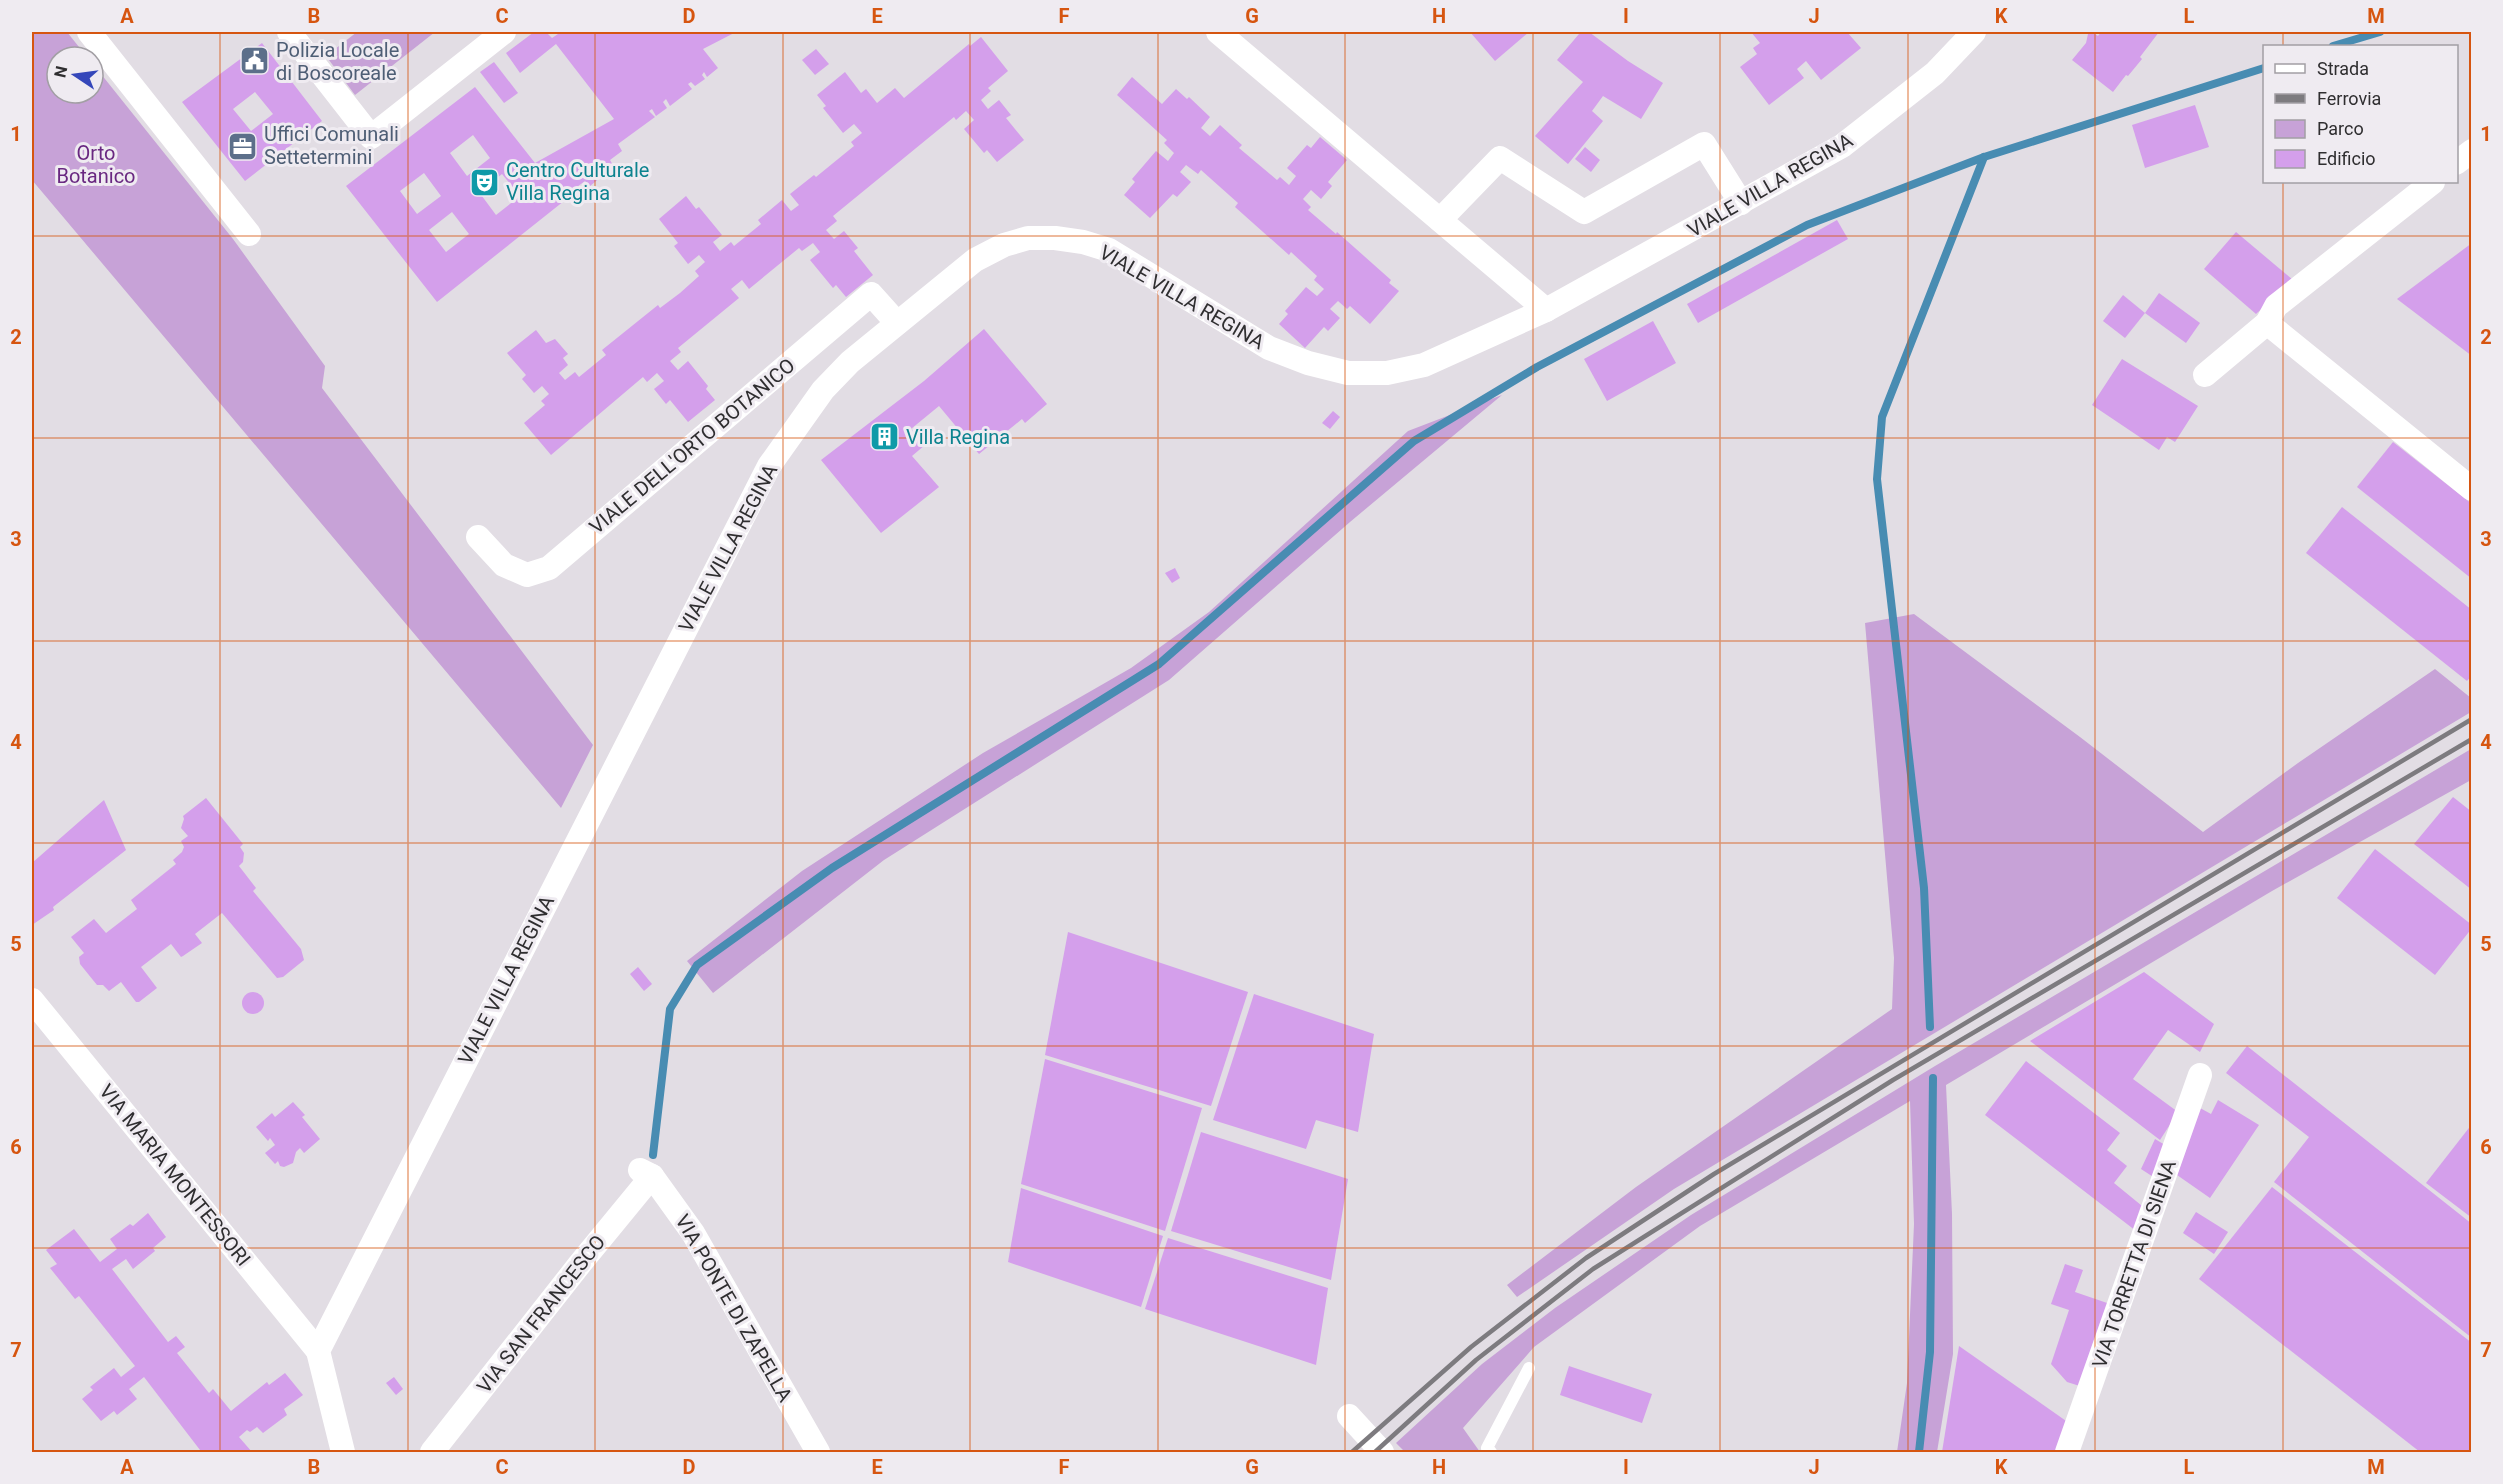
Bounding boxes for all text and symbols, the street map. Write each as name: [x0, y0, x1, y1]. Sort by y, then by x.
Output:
text: A: [120, 4, 134, 28]
text: B: [308, 4, 320, 28]
text: C: [495, 4, 509, 28]
text: D: [683, 4, 696, 28]
text: E: [871, 4, 883, 28]
text: F: [1059, 4, 1070, 28]
text: G: [1245, 4, 1259, 28]
text: H: [1432, 4, 1446, 28]
text: I: [1623, 4, 1629, 28]
text: J: [1808, 4, 1820, 28]
text: K: [1995, 4, 2008, 28]
text: L: [2184, 4, 2195, 28]
text: M: [2367, 4, 2385, 28]
place label: Polizia Locale di Boscoreale: [276, 38, 399, 85]
north arrow: [45, 45, 105, 105]
public building icon: Polizia Locale di Boscoreale: [239, 45, 271, 77]
legend: [2263, 45, 2458, 183]
text: Strada: [2317, 58, 2369, 79]
text: N: [50, 64, 71, 79]
text: Ferrovia: [2317, 88, 2381, 109]
text: Parco: [2317, 118, 2364, 139]
text: 1: [10, 122, 22, 146]
place label: Uffici Comunali Settetermini: [264, 122, 399, 169]
text: 1: [2480, 122, 2492, 146]
street label: VIALE VILLA REGINA: [1683, 128, 1857, 242]
office icon: Uffici Comunali Settetermini: [227, 130, 259, 162]
park label: Orto Botanico: [56, 141, 136, 188]
text: Edificio: [2317, 148, 2376, 169]
place label: Centro Culturale Villa Regina: [506, 158, 649, 205]
theatre icon: Centro Culturale Villa Regina: [469, 166, 501, 198]
street label: VIALE VILLA REGINA: [1095, 240, 1269, 354]
text: 2: [10, 325, 22, 349]
text: 2: [2480, 325, 2492, 349]
street label: VIALE DELL'ORTO BOTANICO: [585, 353, 799, 539]
building icon: Villa Regina: [869, 421, 901, 453]
place label: Villa Regina: [906, 425, 1010, 449]
street label: VIALE VILLA REGINA: [674, 460, 782, 636]
text: 3: [10, 527, 22, 551]
text: 3: [2480, 527, 2492, 551]
text: 4: [10, 730, 22, 754]
text: 4: [2480, 730, 2492, 754]
street label: VIALE VILLA REGINA: [453, 891, 559, 1069]
text: 5: [10, 932, 22, 956]
text: 5: [2480, 932, 2492, 956]
street label: VIA MARIA MONTESSORI: [94, 1079, 256, 1271]
text: 6: [10, 1135, 22, 1159]
text: 6: [2480, 1135, 2492, 1159]
street label: VIA TORRETTA DI SIENA: [2087, 1157, 2181, 1371]
street label: VIA PONTE DI ZAPELLA: [671, 1210, 797, 1406]
street label: VIA SAN FRANCESCO: [472, 1230, 610, 1398]
text: 7: [10, 1338, 22, 1362]
text: 7: [2480, 1338, 2492, 1362]
text: A: [120, 1455, 134, 1479]
text: B: [308, 1455, 320, 1479]
text: C: [495, 1455, 509, 1479]
text: D: [683, 1455, 696, 1479]
text: E: [871, 1455, 883, 1479]
text: F: [1059, 1455, 1070, 1479]
text: G: [1245, 1455, 1259, 1479]
text: H: [1432, 1455, 1446, 1479]
text: I: [1623, 1455, 1629, 1479]
text: J: [1808, 1455, 1820, 1479]
text: K: [1995, 1455, 2008, 1479]
text: L: [2184, 1455, 2195, 1479]
text: M: [2367, 1455, 2385, 1479]

